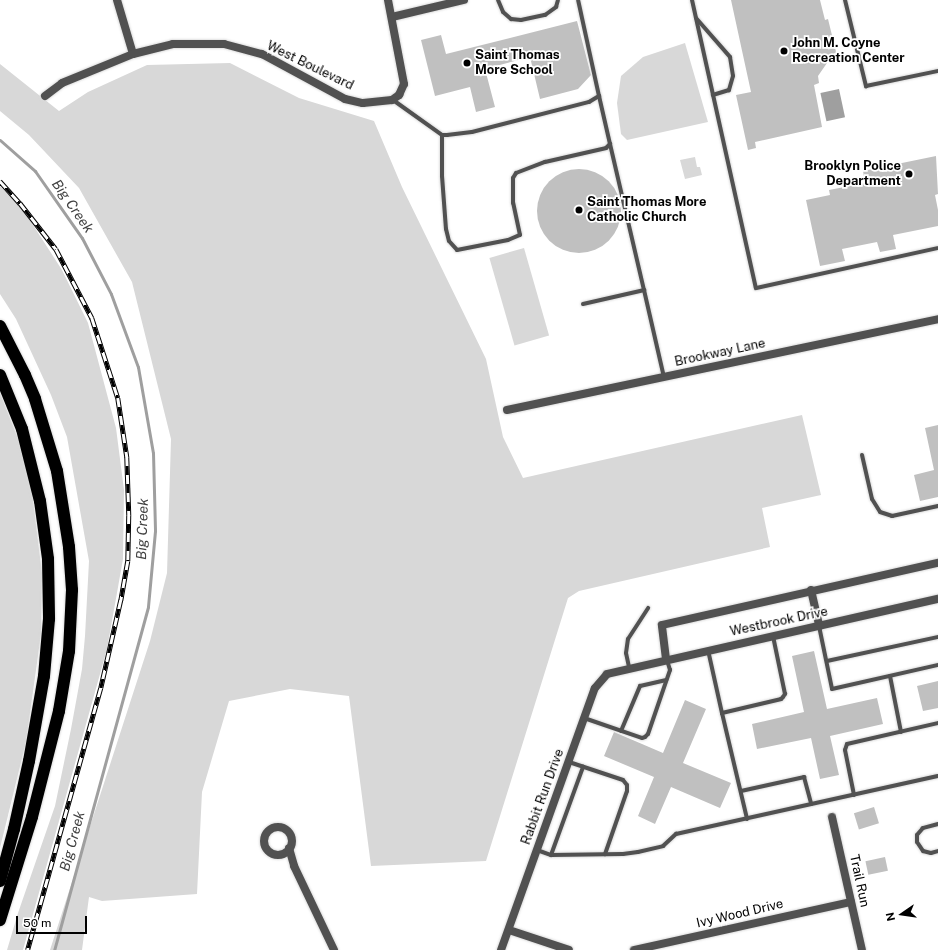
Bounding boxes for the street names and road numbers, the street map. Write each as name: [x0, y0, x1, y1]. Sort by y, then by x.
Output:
street label: West Boulevard: [264, 38, 356, 94]
street label: Brookway Lane: [673, 336, 767, 370]
street label: Westbrook Drive: [729, 604, 829, 640]
street label: Rabbit Run Drive: [518, 747, 568, 847]
street label: Trail Run: [846, 853, 872, 909]
street label: Ivy Wood Drive: [695, 896, 785, 932]

